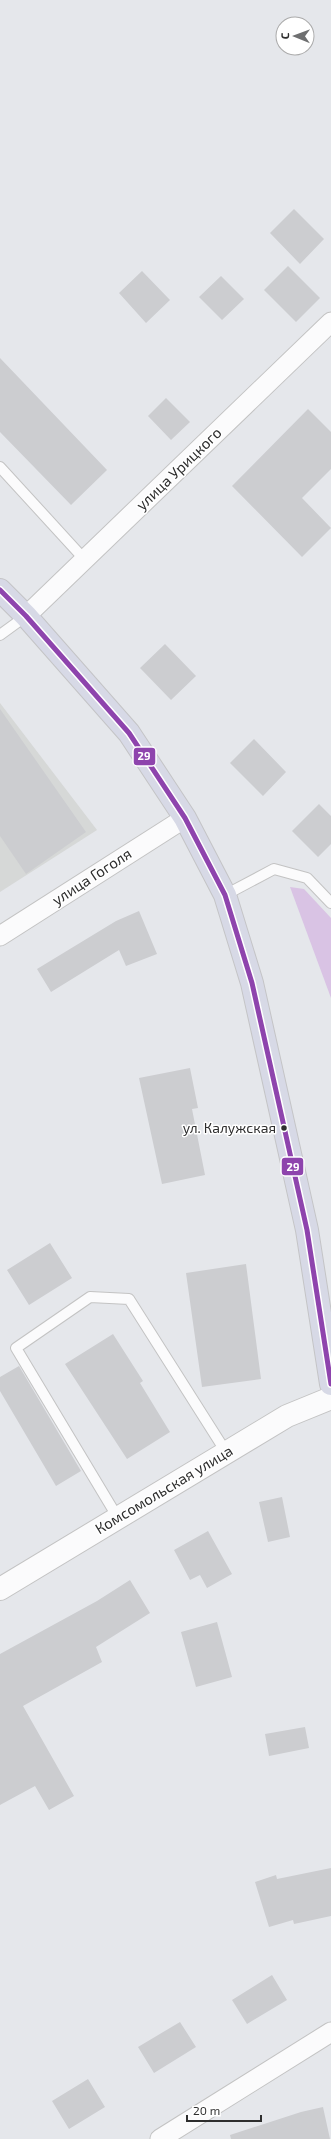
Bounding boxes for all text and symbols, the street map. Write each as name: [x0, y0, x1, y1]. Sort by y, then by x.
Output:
north arrow: [275, 16, 315, 56]
text: С: [278, 32, 291, 39]
street label: улица Урицкого: [132, 423, 225, 514]
line badge: 29: [133, 747, 156, 766]
text: 29: [138, 749, 150, 762]
street label: улица Гоголя: [48, 844, 135, 909]
place label: ул. Калужская: [183, 1119, 276, 1136]
marker: ул. Калужская: [279, 1123, 289, 1133]
line badge: 29: [281, 1157, 304, 1176]
text: 29: [287, 1160, 299, 1173]
street label: Комсомольская улица: [91, 1441, 236, 1538]
scale bar: [187, 2097, 261, 2123]
text: 20 m: [193, 2103, 220, 2117]

